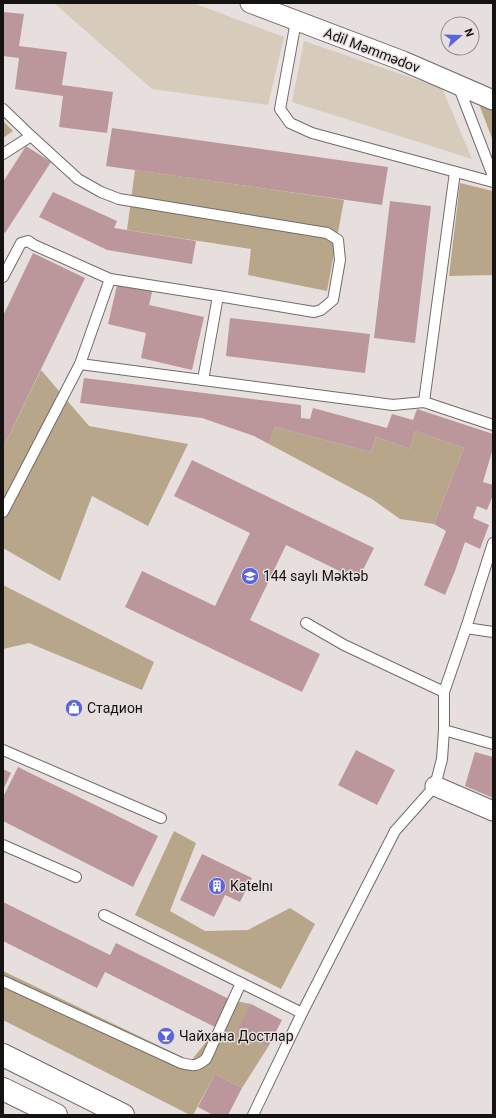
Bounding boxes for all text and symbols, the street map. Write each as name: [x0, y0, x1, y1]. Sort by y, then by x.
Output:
north arrow: [440, 16, 480, 56]
street label: Adil Məmmədov: [322, 24, 422, 76]
text: N: [461, 27, 476, 39]
school or university icon: 144 saylı Məktəb: [240, 566, 260, 586]
place label: 144 saylı Məktəb: [263, 568, 368, 584]
shop icon: Стадион: [64, 698, 84, 718]
place label: Стадион: [87, 700, 143, 716]
building icon: Katelnı: [207, 876, 227, 896]
place label: Katelnı: [230, 878, 273, 894]
bar icon: Чайхана Достлар: [156, 1026, 176, 1046]
place label: Чайхана Достлар: [179, 1028, 294, 1044]

